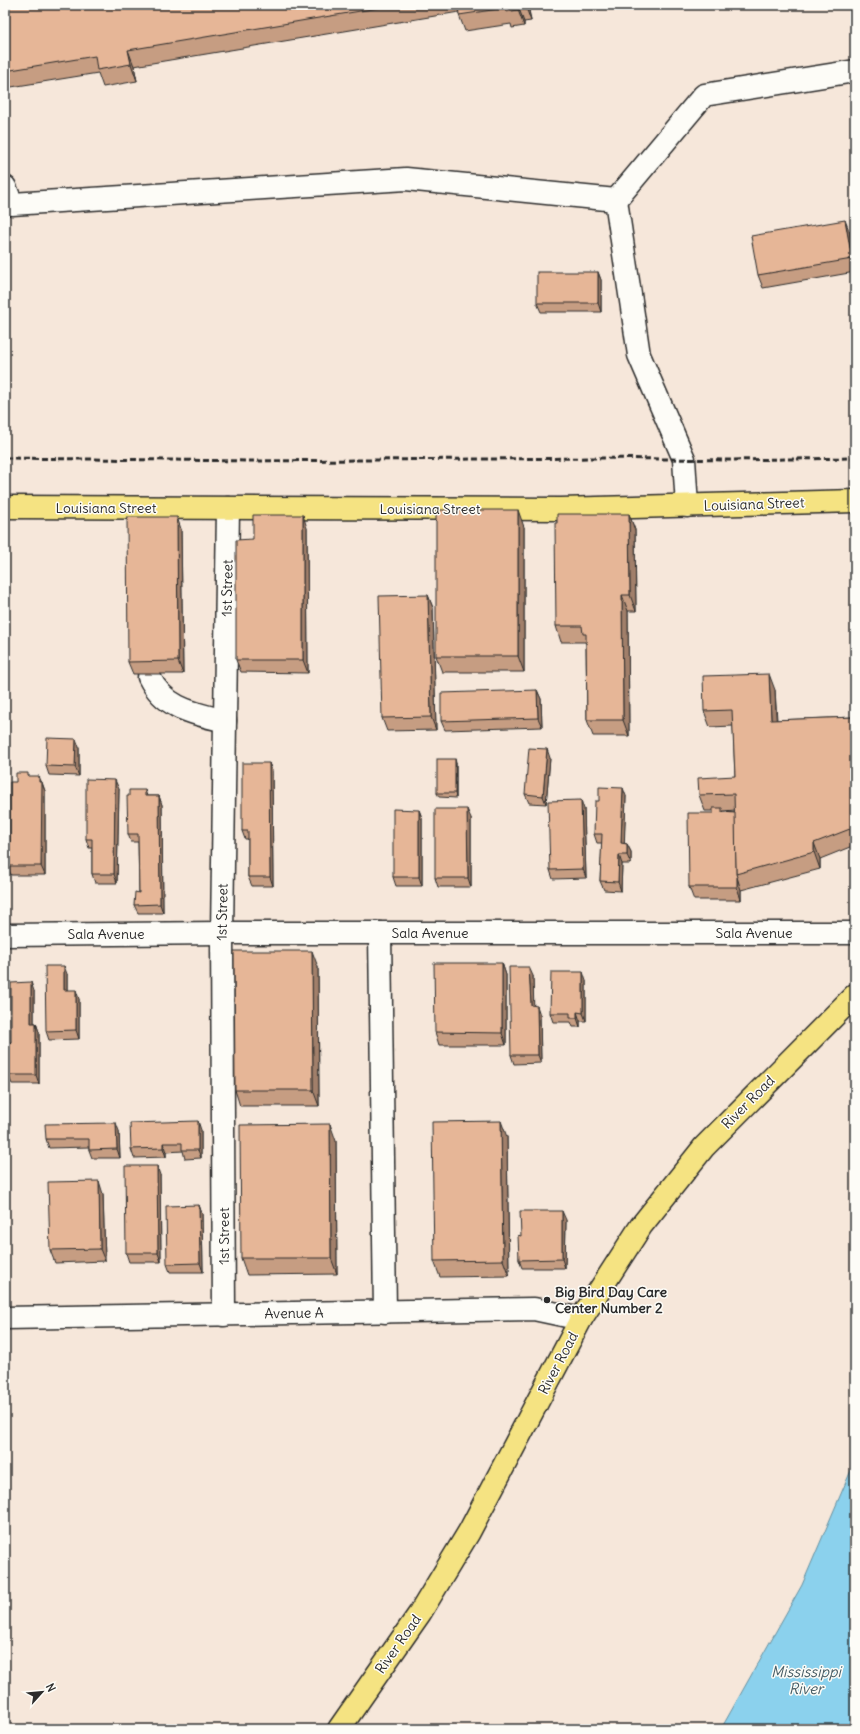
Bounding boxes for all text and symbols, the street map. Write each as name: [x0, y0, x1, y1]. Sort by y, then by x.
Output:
street label: Louisiana Street: [703, 493, 805, 515]
street label: Louisiana Street: [56, 499, 157, 517]
street label: Louisiana Street: [380, 500, 481, 518]
street label: 1st Street: [218, 559, 237, 617]
street label: 1st Street: [213, 883, 232, 941]
street label: Sala Avenue: [391, 924, 469, 942]
street label: Sala Avenue: [715, 924, 793, 942]
street label: Sala Avenue: [67, 925, 145, 943]
street label: River Road: [718, 1072, 778, 1132]
street label: 1st Street: [215, 1207, 233, 1265]
place label: Big Bird Day Care Center Number 2: [555, 1283, 667, 1317]
marker: Big Bird Day Care Center Number 2: [542, 1295, 552, 1305]
street label: Avenue A: [264, 1303, 324, 1323]
street label: River Road: [534, 1329, 582, 1397]
street label: River Road: [371, 1611, 425, 1677]
water label: Mississippi River: [771, 1662, 843, 1698]
north arrow: [22, 1672, 62, 1712]
text: N: [43, 1681, 59, 1694]

